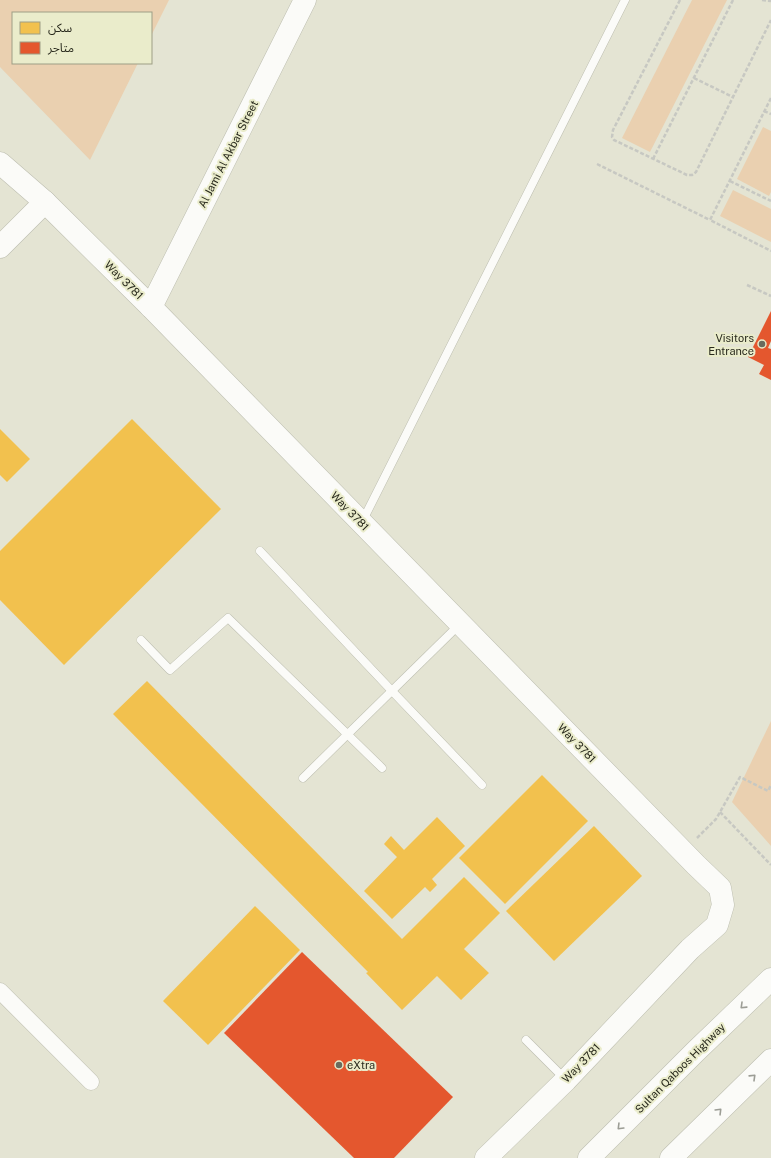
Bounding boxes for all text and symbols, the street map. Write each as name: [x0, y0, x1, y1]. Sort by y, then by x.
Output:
legend: [12, 12, 152, 64]
text: سكن: [48, 21, 72, 35]
text: متاجر: [47, 41, 74, 55]
street label: Al Jami Al Akbar Street: [196, 98, 260, 210]
street label: Way 3781: [102, 258, 146, 302]
place label: Visitors Entrance: [708, 332, 754, 357]
marker: Visitors Entrance: [757, 339, 767, 349]
street label: Way 3781: [329, 489, 371, 533]
street label: Way 3781: [556, 721, 598, 765]
one-way arrow: [740, 1001, 748, 1009]
street label: Sultan Qaboos Highway: [633, 1021, 727, 1115]
street label: Way 3781: [560, 1041, 602, 1085]
place label: eXtra: [347, 1059, 375, 1071]
marker: eXtra: [334, 1060, 344, 1070]
one-way arrow: [748, 1074, 756, 1082]
one-way arrow: [714, 1108, 722, 1116]
one-way arrow: [617, 1122, 625, 1130]

